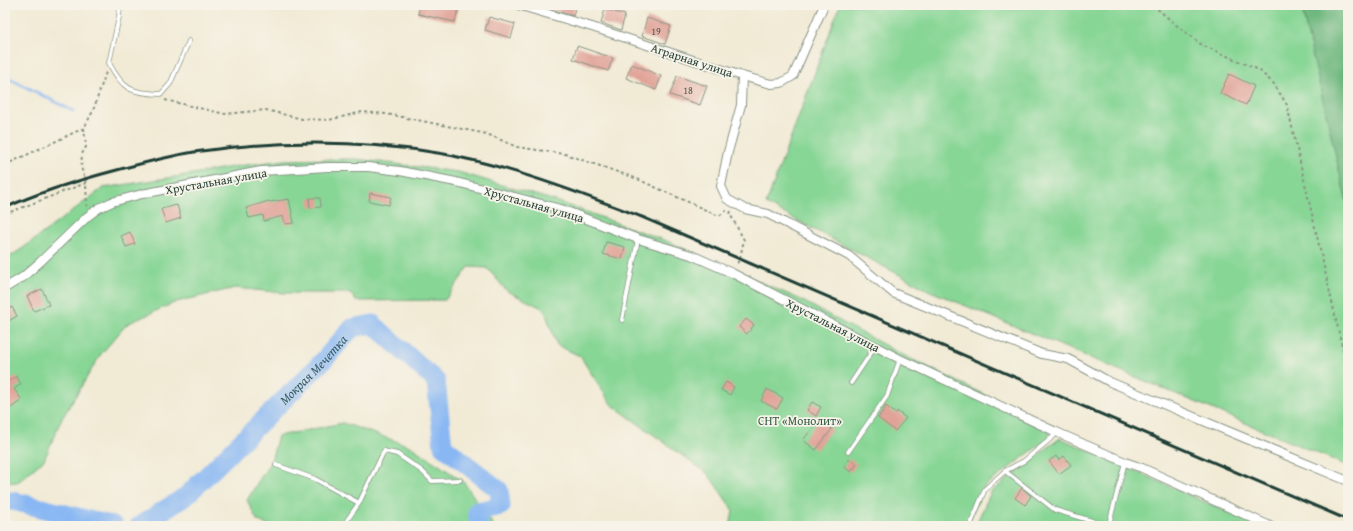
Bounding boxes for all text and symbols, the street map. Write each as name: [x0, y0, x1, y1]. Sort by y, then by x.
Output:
house number: 19: [651, 24, 661, 39]
street label: Аграрная улица: [649, 39, 735, 81]
house number: 18: [683, 83, 693, 98]
street label: Хрустальная улица: [164, 164, 268, 198]
street label: Хрустальная улица: [482, 182, 586, 226]
street label: Хрустальная улица: [783, 294, 883, 356]
water label: Мокрая Мечетка: [275, 330, 351, 409]
park label: СНТ «Монолит»: [758, 412, 842, 429]

